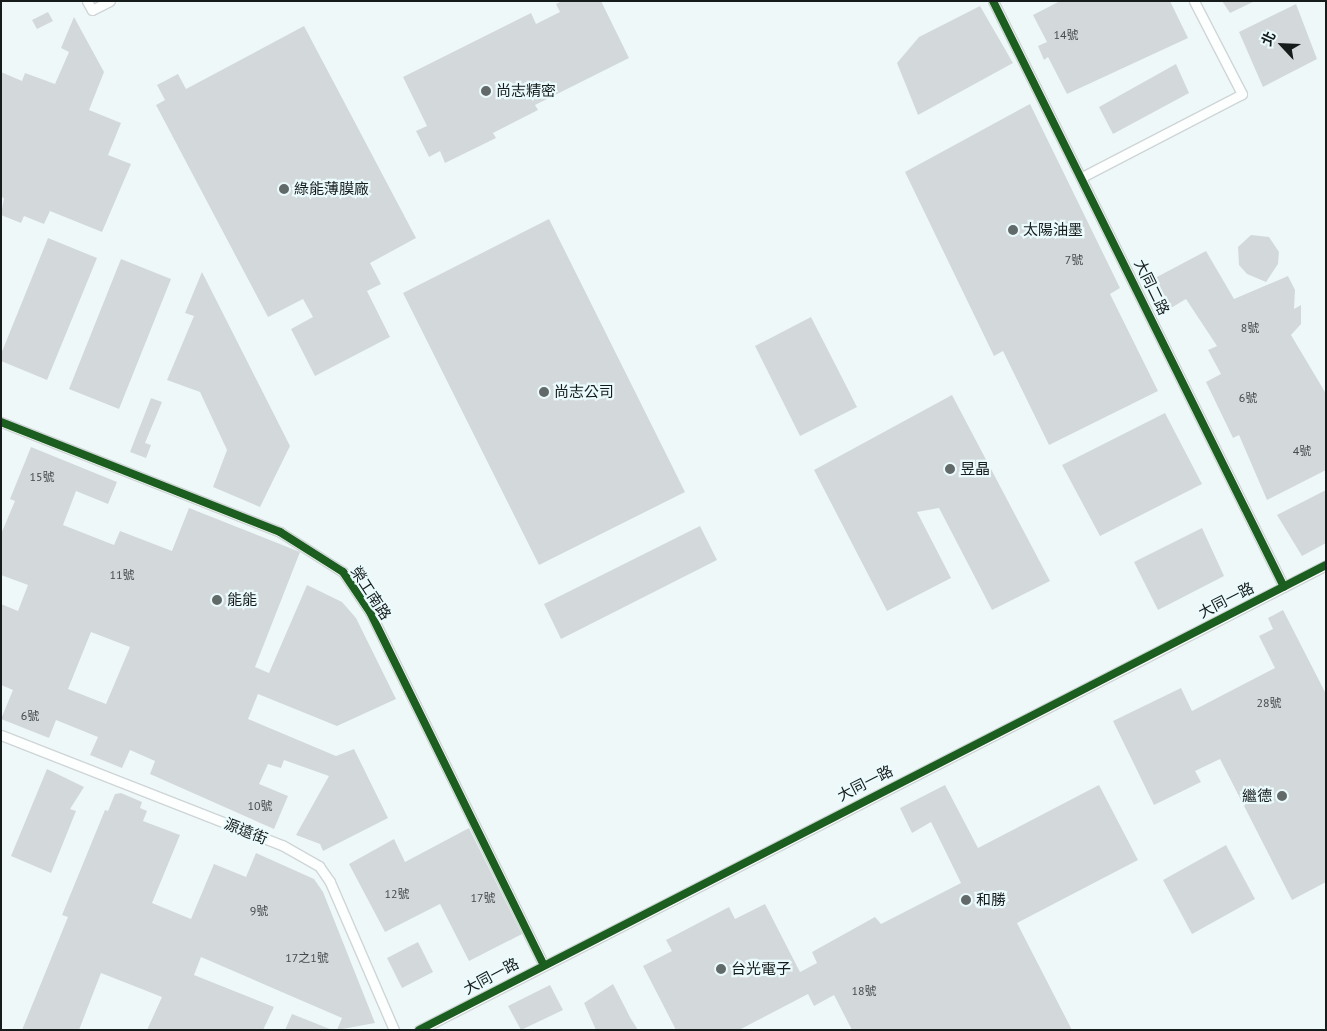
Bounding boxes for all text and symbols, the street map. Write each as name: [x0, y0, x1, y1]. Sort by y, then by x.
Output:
north arrow: [1257, 20, 1307, 70]
house number: 14號: [1053, 28, 1079, 42]
text: 北: [1257, 29, 1280, 49]
place label: 尚志精密: [496, 82, 556, 100]
marker: 尚志精密: [480, 85, 492, 97]
place label: 綠能薄膜廠: [294, 180, 369, 198]
marker: 綠能薄膜廠: [278, 183, 290, 195]
place label: 太陽油墨: [1023, 221, 1083, 239]
marker: 太陽油墨: [1007, 224, 1019, 236]
house number: 7號: [1065, 253, 1083, 267]
street label: 大同二路: [1131, 256, 1173, 318]
house number: 8號: [1241, 321, 1259, 335]
place label: 尚志公司: [554, 383, 614, 401]
marker: 尚志公司: [538, 386, 550, 398]
house number: 6號: [1239, 391, 1257, 405]
house number: 4號: [1293, 444, 1311, 458]
place label: 昱晶: [960, 460, 990, 478]
marker: 昱晶: [944, 463, 956, 475]
house number: 15號: [29, 470, 55, 484]
street label: 榮工南路: [347, 563, 395, 623]
house number: 11號: [109, 568, 135, 582]
street label: 大同一路: [1195, 578, 1257, 622]
place label: 能能: [227, 591, 257, 609]
marker: 能能: [211, 594, 223, 606]
house number: 28號: [1256, 696, 1282, 710]
house number: 6號: [21, 709, 39, 723]
street label: 大同一路: [834, 761, 896, 805]
place label: 繼德: [1242, 787, 1272, 805]
marker: 繼德: [1276, 790, 1288, 802]
house number: 10號: [247, 799, 273, 813]
street label: 源遠街: [222, 814, 270, 848]
house number: 12號: [384, 887, 410, 901]
house number: 17號: [470, 891, 496, 905]
place label: 和勝: [976, 891, 1006, 909]
marker: 和勝: [960, 894, 972, 906]
house number: 9號: [250, 904, 268, 918]
house number: 17之1號: [285, 951, 329, 965]
street label: 大同一路: [460, 954, 522, 998]
place label: 台光電子: [731, 960, 791, 978]
marker: 台光電子: [715, 963, 727, 975]
house number: 18號: [851, 984, 877, 998]

